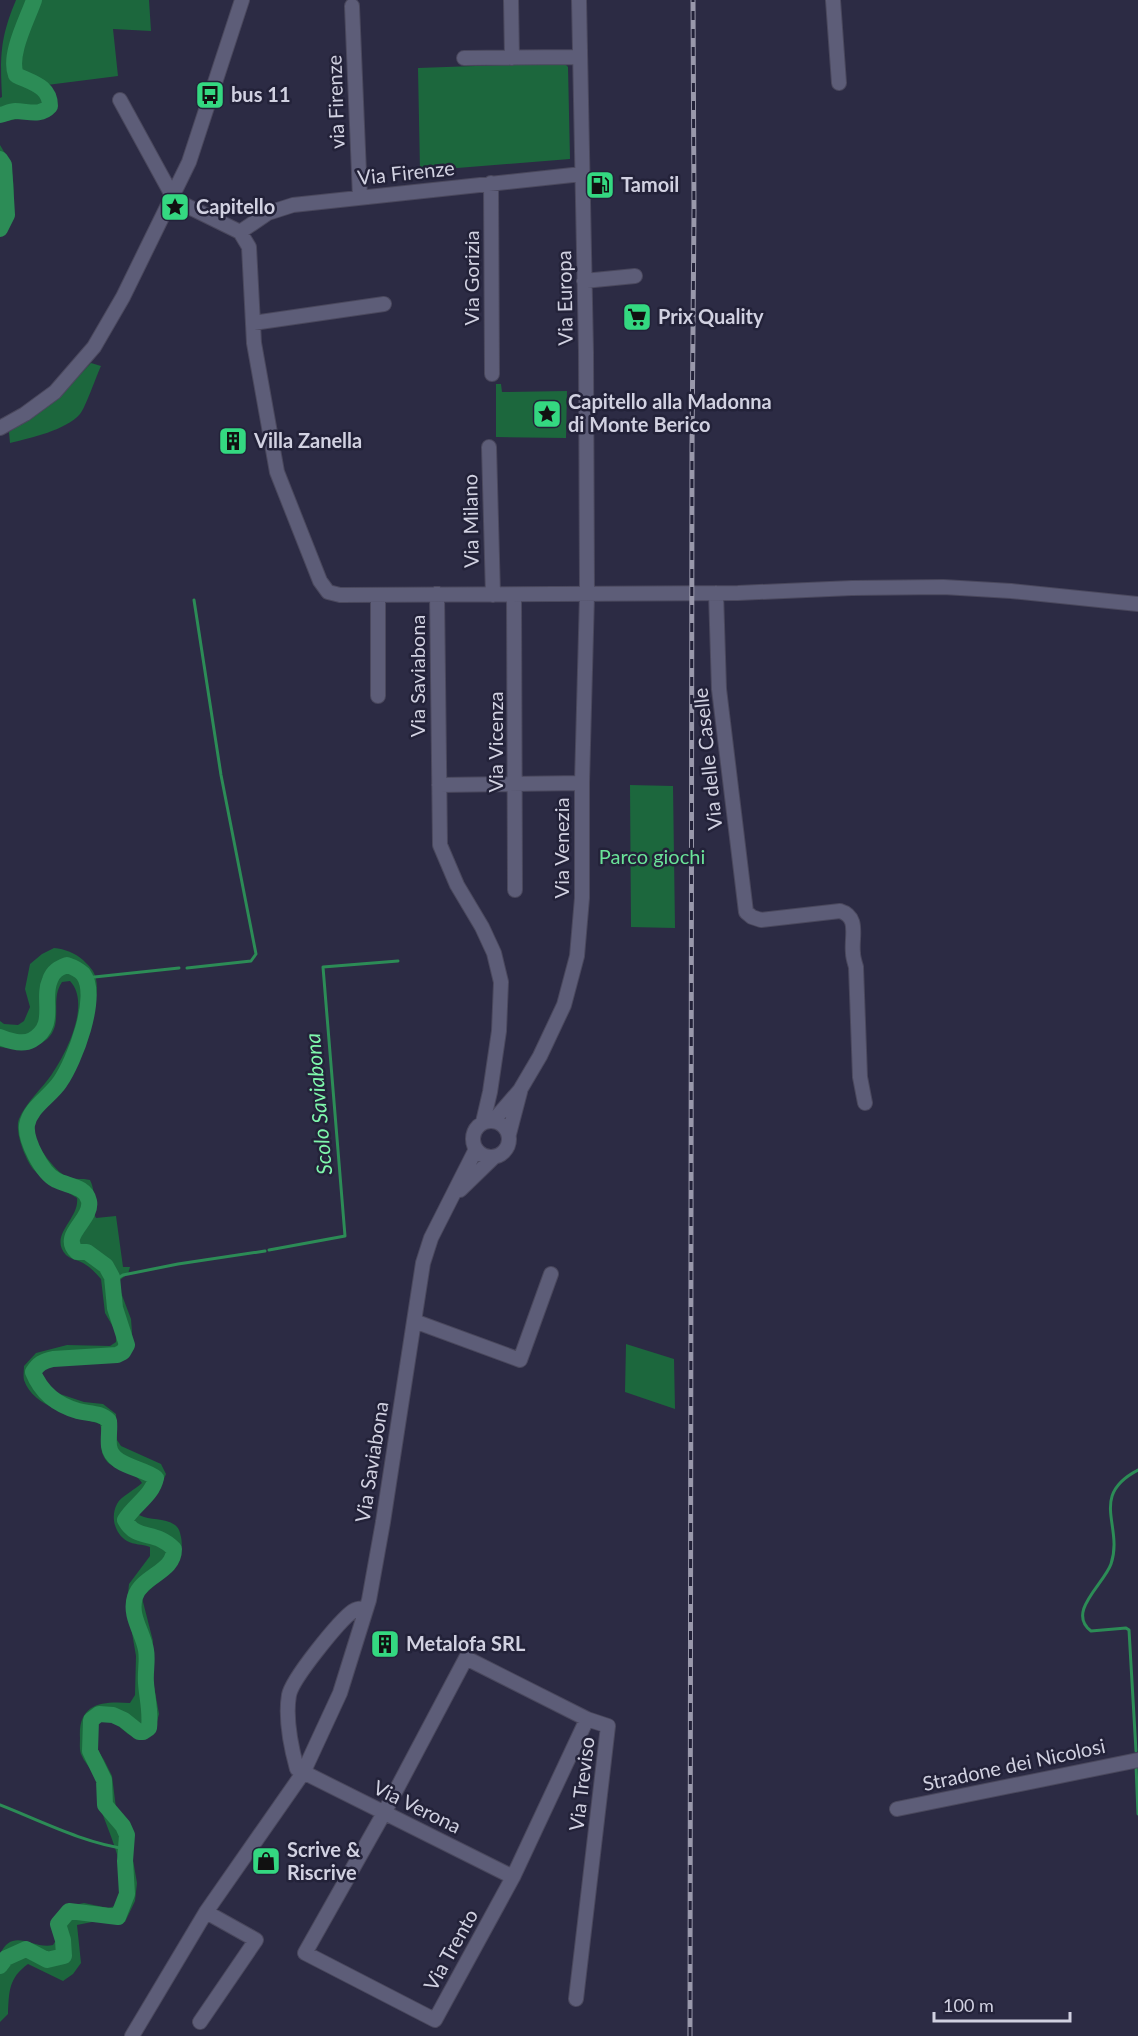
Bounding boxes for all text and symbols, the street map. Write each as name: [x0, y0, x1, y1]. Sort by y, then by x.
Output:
street label: via Firenze: [321, 55, 349, 150]
bus stop icon: bus 11: [194, 79, 226, 111]
place label: bus 11: [231, 82, 290, 106]
street label: Via Firenze: [356, 155, 456, 189]
fuel station icon: Tamoil: [584, 169, 616, 201]
place label: Tamoil: [621, 172, 679, 196]
place icon: Capitello: [159, 191, 191, 223]
place label: Capitello: [196, 194, 275, 218]
street label: Via Gorizia: [459, 230, 483, 326]
street label: Via Europa: [551, 250, 577, 346]
supermarket icon: Prix Quality: [621, 301, 653, 333]
place label: Prix Quality: [658, 304, 764, 328]
place label: Capitello alla Madonna di Monte Berico: [568, 389, 772, 436]
place icon: Capitello alla Madonna di Monte Berico: [531, 398, 563, 430]
building icon: Villa Zanella: [217, 425, 249, 457]
place label: Villa Zanella: [253, 428, 362, 452]
street label: Via Milano: [457, 474, 483, 568]
street label: Via Saviabona: [405, 615, 429, 737]
street label: Via delle Caselle: [688, 687, 726, 831]
street label: Via Vicenza: [483, 691, 507, 793]
street label: Via Venezia: [549, 798, 573, 898]
park label: Parco giochi: [599, 844, 705, 868]
water label: Scolo Saviabona: [299, 1032, 336, 1176]
street label: Via Saviabona: [350, 1399, 392, 1524]
building icon: Metalofa SRL: [369, 1628, 401, 1660]
place label: Metalofa SRL: [406, 1631, 526, 1655]
street label: Stradone dei Nicolosi: [920, 1733, 1107, 1795]
street label: Via Treviso: [563, 1735, 599, 1832]
street label: Via Verona: [370, 1775, 465, 1838]
place label: Scrive & Riscrive: [287, 1837, 361, 1884]
shop icon: Scrive & Riscrive: [250, 1845, 282, 1877]
street label: Via Trento: [418, 1905, 482, 1994]
scale bar: [934, 1985, 1070, 2023]
text: 100 m: [943, 1994, 994, 2016]

